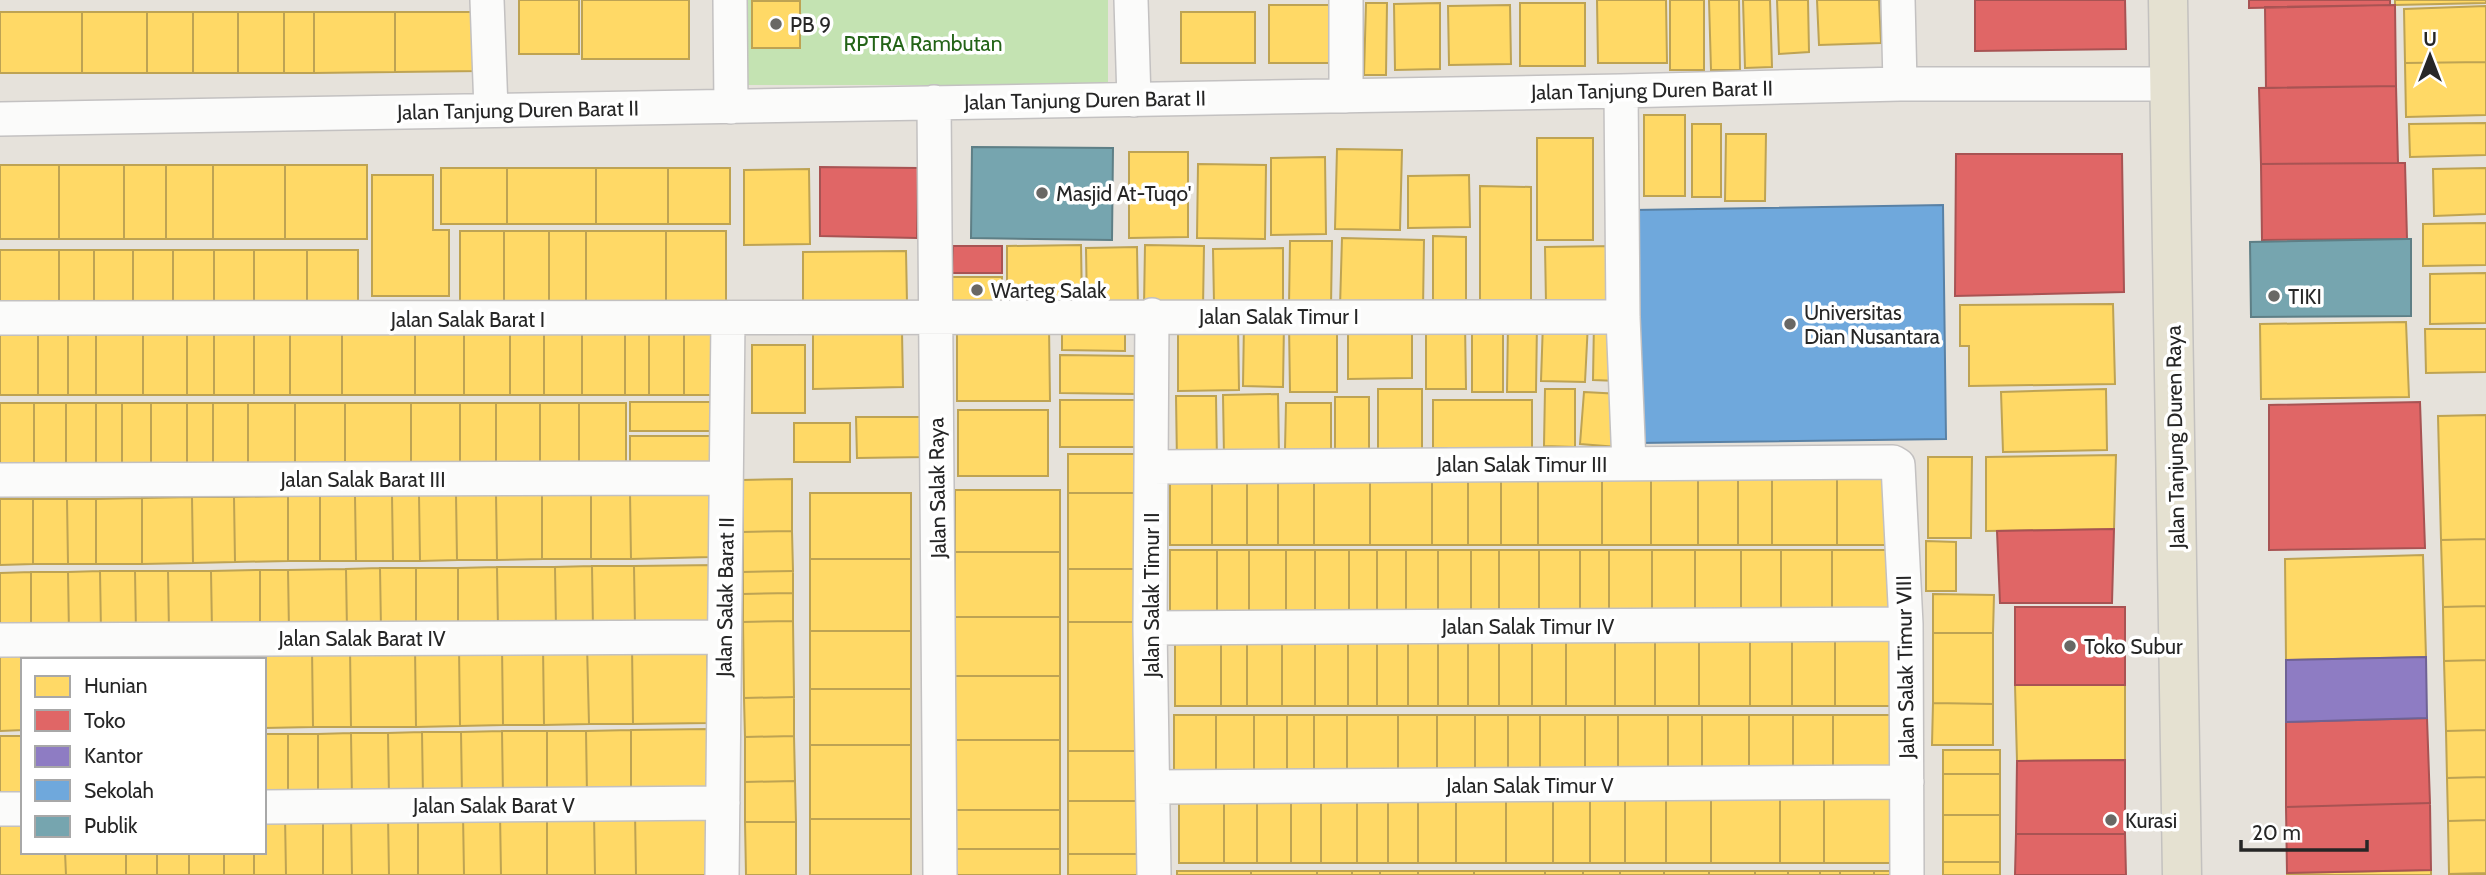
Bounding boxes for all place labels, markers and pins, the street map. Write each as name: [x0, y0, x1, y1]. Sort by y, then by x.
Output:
place label: PB 9: [790, 12, 831, 37]
marker: PB 9: [768, 16, 784, 32]
place label: Masjid At-Tuqo': [1056, 181, 1191, 207]
marker: Masjid At-Tuqo': [1034, 185, 1050, 201]
place label: Warteg Salak: [991, 278, 1107, 303]
marker: Warteg Salak: [969, 282, 985, 298]
place label: TIKI: [2288, 284, 2322, 309]
marker: TIKI: [2266, 288, 2282, 304]
place label: Universitas Dian Nusantara: [1804, 300, 1940, 349]
marker: Universitas Dian Nusantara: [1782, 316, 1798, 332]
place label: Toko Subur: [2084, 634, 2183, 659]
marker: Toko Subur: [2062, 638, 2078, 654]
place label: Kurasi: [2125, 808, 2177, 833]
marker: Kurasi: [2103, 812, 2119, 828]

